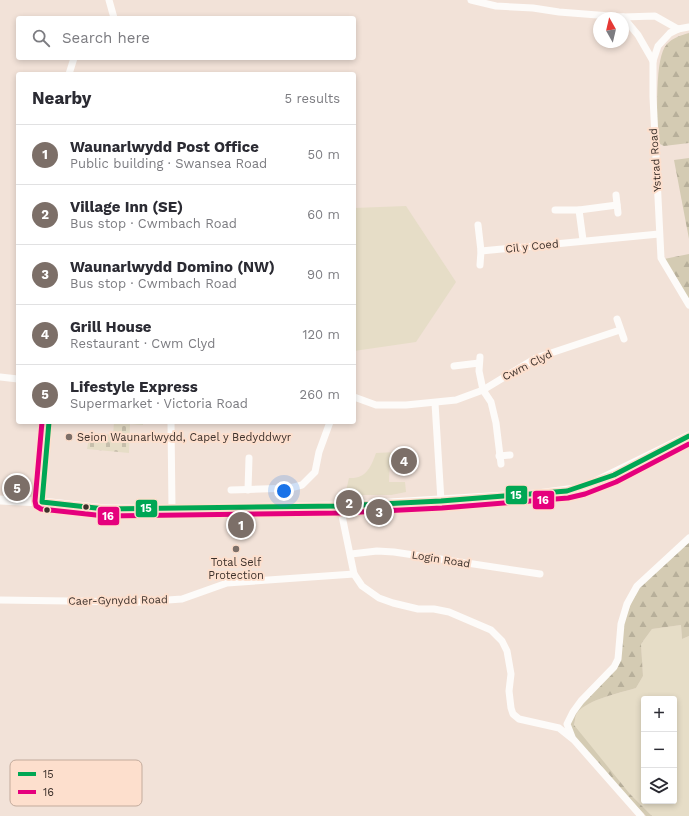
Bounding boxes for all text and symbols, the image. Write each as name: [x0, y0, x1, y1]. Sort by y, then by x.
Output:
north arrow: [593, 12, 629, 48]
search box: [16, 16, 356, 60]
icon: search: [30, 27, 52, 49]
text: Search here: [62, 29, 150, 47]
text: Nearby: [32, 88, 91, 108]
text: 5 results: [285, 91, 340, 106]
street label: Ystrad Road: [647, 128, 664, 192]
text: Waunarlwydd Post Office: [70, 138, 259, 156]
text: 1: [42, 147, 48, 162]
text: 50 m: [308, 147, 340, 162]
text: Public building · Swansea Road: [70, 156, 267, 171]
text: Village Inn (SE): [70, 198, 183, 216]
text: 2: [41, 207, 49, 222]
text: 60 m: [307, 207, 340, 222]
text: Bus stop · Cwmbach Road: [70, 216, 237, 231]
street label: Cil y Coed: [505, 237, 559, 256]
text: Waunarlwydd Domino (NW): [70, 258, 275, 276]
text: 3: [41, 267, 49, 282]
text: 90 m: [307, 267, 340, 282]
text: Bus stop · Cwmbach Road: [70, 276, 237, 291]
text: Grill House: [70, 318, 152, 336]
text: 4: [41, 327, 49, 342]
text: 120 m: [302, 327, 340, 342]
text: Restaurant · Cwm Clyd: [70, 336, 215, 351]
street label: Cwm Clyd: [500, 347, 554, 384]
text: Lifestyle Express: [70, 378, 198, 396]
text: 5: [41, 387, 49, 402]
text: 260 m: [300, 387, 340, 402]
text: Supermarket · Victoria Road: [70, 396, 248, 411]
place label: Seion Waunarlwydd, Capel y Bedyddwyr: [77, 431, 292, 444]
marker: Seion Waunarlwydd, Capel y Bedyddwyr: [64, 432, 74, 442]
pin: 4: [391, 446, 417, 476]
pin: 5: [4, 473, 30, 503]
your location: [274, 481, 294, 501]
line badge: 15: [505, 485, 528, 505]
pin: 2: [336, 488, 362, 518]
text: 15: [510, 489, 522, 502]
line badge: 16: [532, 490, 555, 510]
text: 16: [537, 494, 549, 507]
pin: 3: [366, 497, 392, 527]
line badge: 15: [135, 499, 158, 518]
unlabelled marker: [81, 502, 91, 512]
text: 15: [140, 502, 152, 515]
unlabelled marker: [42, 505, 52, 515]
line badge: 16: [97, 506, 120, 526]
text: 16: [102, 510, 114, 523]
pin: 1: [228, 510, 254, 540]
marker: Total Self Protection: [231, 544, 241, 554]
street label: Login Road: [411, 548, 471, 571]
place label: Total Self Protection: [208, 556, 264, 582]
street label: Caer-Gynydd Road: [68, 593, 168, 608]
map controls: [641, 696, 677, 804]
button: +: [641, 696, 677, 732]
button: −: [641, 732, 677, 768]
legend: [10, 760, 142, 806]
text: 15: [43, 768, 54, 781]
button: layers: [641, 768, 677, 804]
text: 16: [43, 786, 54, 799]

